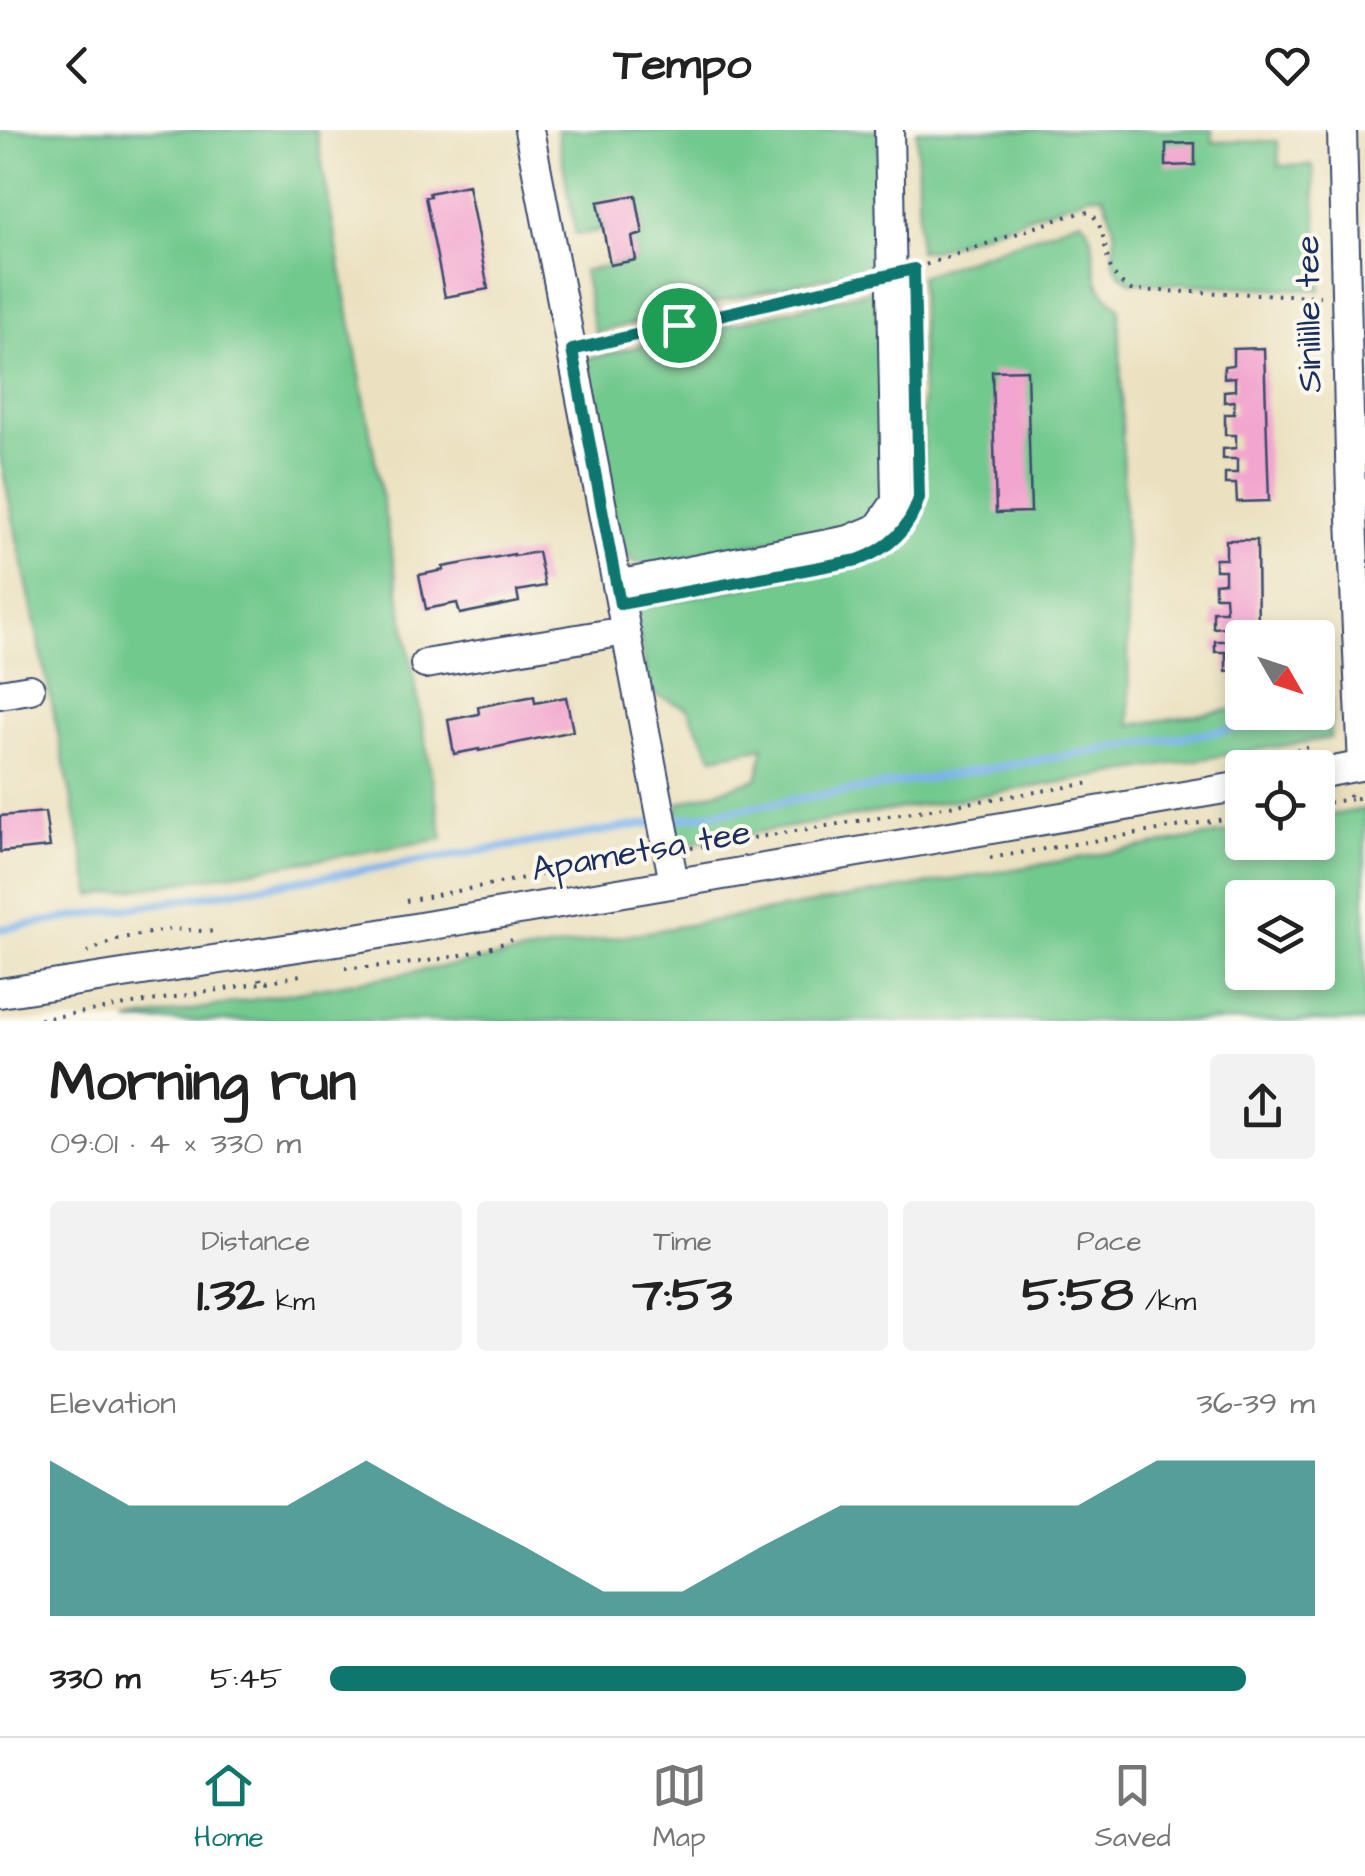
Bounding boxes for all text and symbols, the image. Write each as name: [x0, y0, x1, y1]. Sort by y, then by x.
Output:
text: Tempo: [614, 34, 751, 96]
icon: back: [50, 38, 105, 93]
icon: heart: [1260, 38, 1315, 93]
street label: Sinilille tee: [1283, 235, 1335, 393]
pin: [637, 283, 722, 368]
icon: arrive: [652, 298, 707, 353]
north arrow: [1225, 620, 1335, 730]
map controls: [1225, 620, 1335, 990]
button: locate: [1225, 750, 1335, 860]
street label: Apametsa tee: [528, 808, 754, 894]
button: layers: [1225, 880, 1335, 990]
text: Morning run: [50, 1045, 356, 1121]
button: share: [1210, 1054, 1315, 1159]
text: 09:01 · 4 × 330 m: [50, 1121, 301, 1166]
text: Distance: [201, 1222, 310, 1261]
text: Time: [653, 1222, 712, 1261]
text: Pace: [1077, 1222, 1142, 1261]
text: 1.32: [197, 1261, 264, 1330]
text: 7:53: [633, 1261, 732, 1330]
text: 5:58: [1022, 1261, 1133, 1330]
text: km: [264, 1282, 315, 1321]
text: /km: [1133, 1282, 1196, 1321]
text: Elevation: [50, 1381, 176, 1426]
text: 36–39 m: [1197, 1381, 1315, 1426]
text: 330 m: [50, 1656, 140, 1701]
text: 5:45: [210, 1656, 282, 1701]
tab: Home: [194, 1758, 264, 1857]
tab: Map: [652, 1758, 707, 1857]
tab: Saved: [1095, 1758, 1171, 1857]

